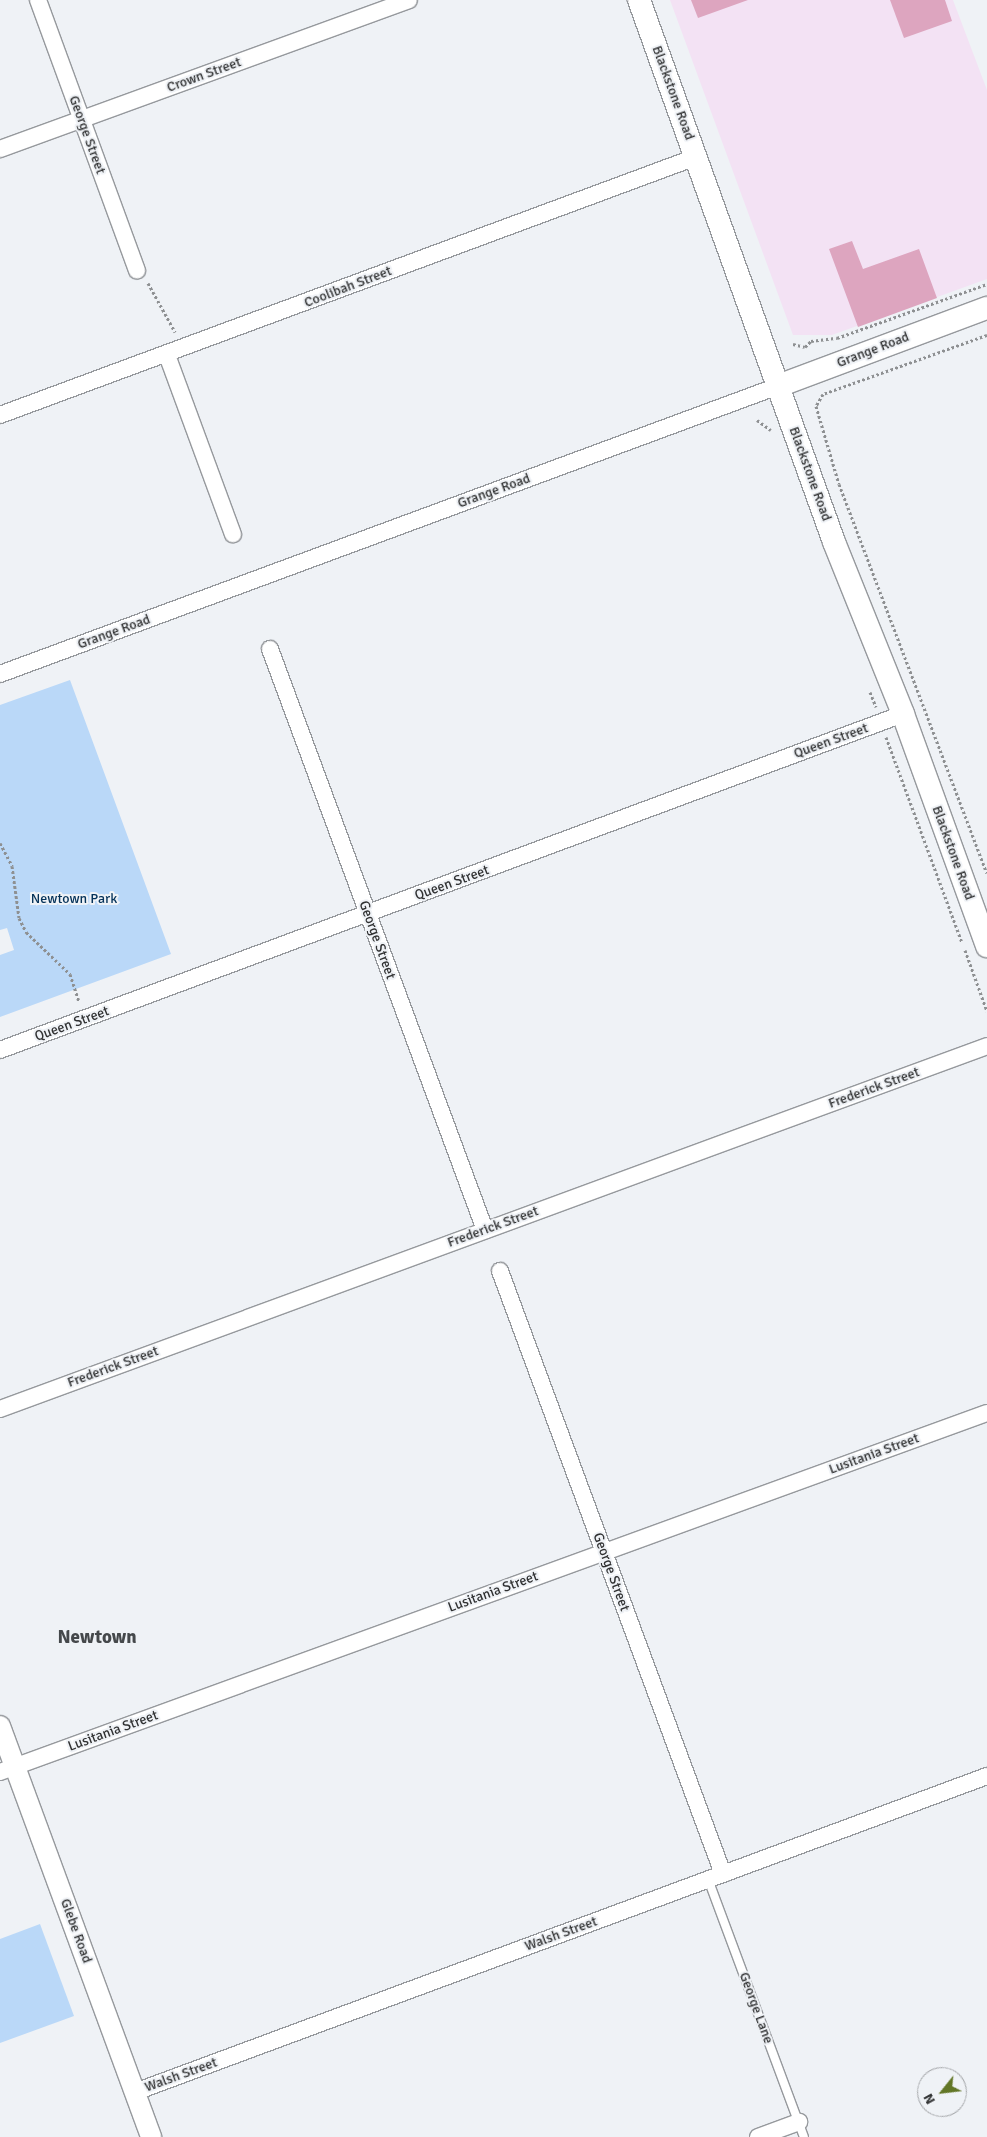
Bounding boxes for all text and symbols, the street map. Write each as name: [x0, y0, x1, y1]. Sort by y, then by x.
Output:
street label: Blackstone Road: [648, 44, 698, 142]
street label: Crown Street: [165, 54, 243, 96]
street label: George Street: [65, 93, 109, 177]
street label: Coolibah Street: [302, 263, 394, 311]
street label: Grange Road: [834, 328, 912, 372]
street label: Blackstone Road: [785, 425, 835, 523]
street label: Grange Road: [455, 470, 533, 512]
street label: Grange Road: [75, 611, 153, 653]
street label: Queen Street: [792, 720, 870, 762]
street label: Blackstone Road: [928, 804, 978, 902]
street label: Queen Street: [413, 862, 491, 904]
park label: Newtown Park: [31, 891, 117, 907]
street label: George Street: [355, 898, 399, 982]
street label: Queen Street: [33, 1003, 111, 1045]
street label: Frederick Street: [826, 1064, 922, 1112]
street label: Frederick Street: [445, 1203, 541, 1251]
street label: Frederick Street: [65, 1343, 161, 1391]
street label: Lusitania Street: [827, 1430, 921, 1478]
street label: George Street: [589, 1530, 633, 1614]
street label: Lusitania Street: [446, 1568, 540, 1616]
district label: Newtown: [57, 1627, 137, 1649]
street label: Lusitania Street: [66, 1707, 160, 1755]
street label: Glebe Road: [57, 1896, 95, 1966]
street label: Walsh Street: [522, 1913, 600, 1955]
street label: George Lane: [735, 1970, 777, 2046]
street label: Walsh Street: [142, 2054, 220, 2096]
north arrow: [917, 2067, 967, 2117]
text: N: [920, 2091, 939, 2107]

